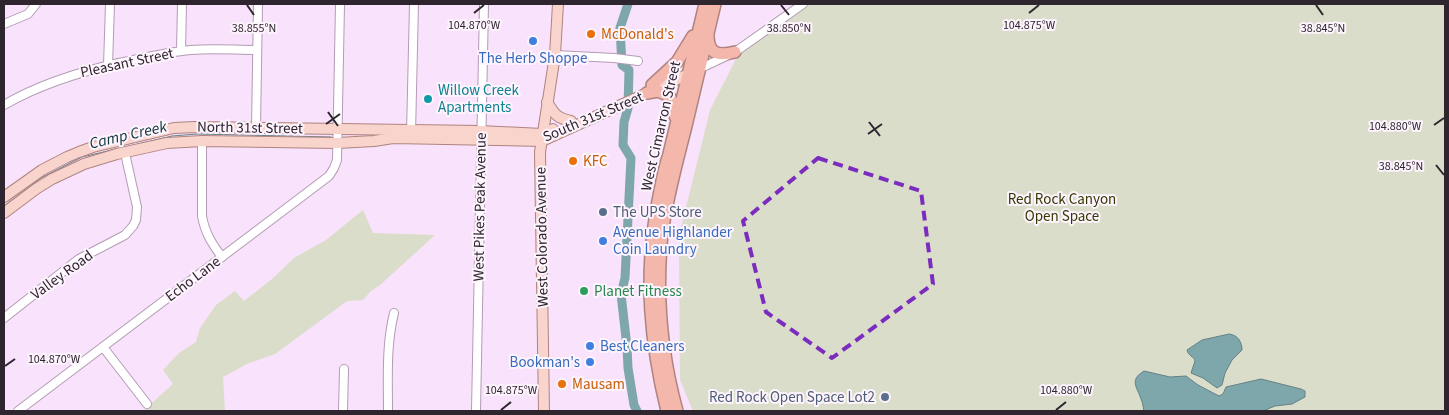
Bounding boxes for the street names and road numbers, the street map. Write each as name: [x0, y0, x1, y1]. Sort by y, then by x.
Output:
street label: Pleasant Street: [78, 43, 176, 83]
street label: West Cimarron Street: [636, 59, 686, 193]
street label: South 31st Street: [540, 86, 646, 148]
street label: North 31st Street: [197, 117, 303, 139]
street label: West Pikes Peak Avenue: [468, 132, 492, 282]
street label: West Colorado Avenue: [530, 167, 554, 307]
street label: Valley Road: [27, 245, 97, 305]
street label: Echo Lane: [161, 251, 225, 307]

